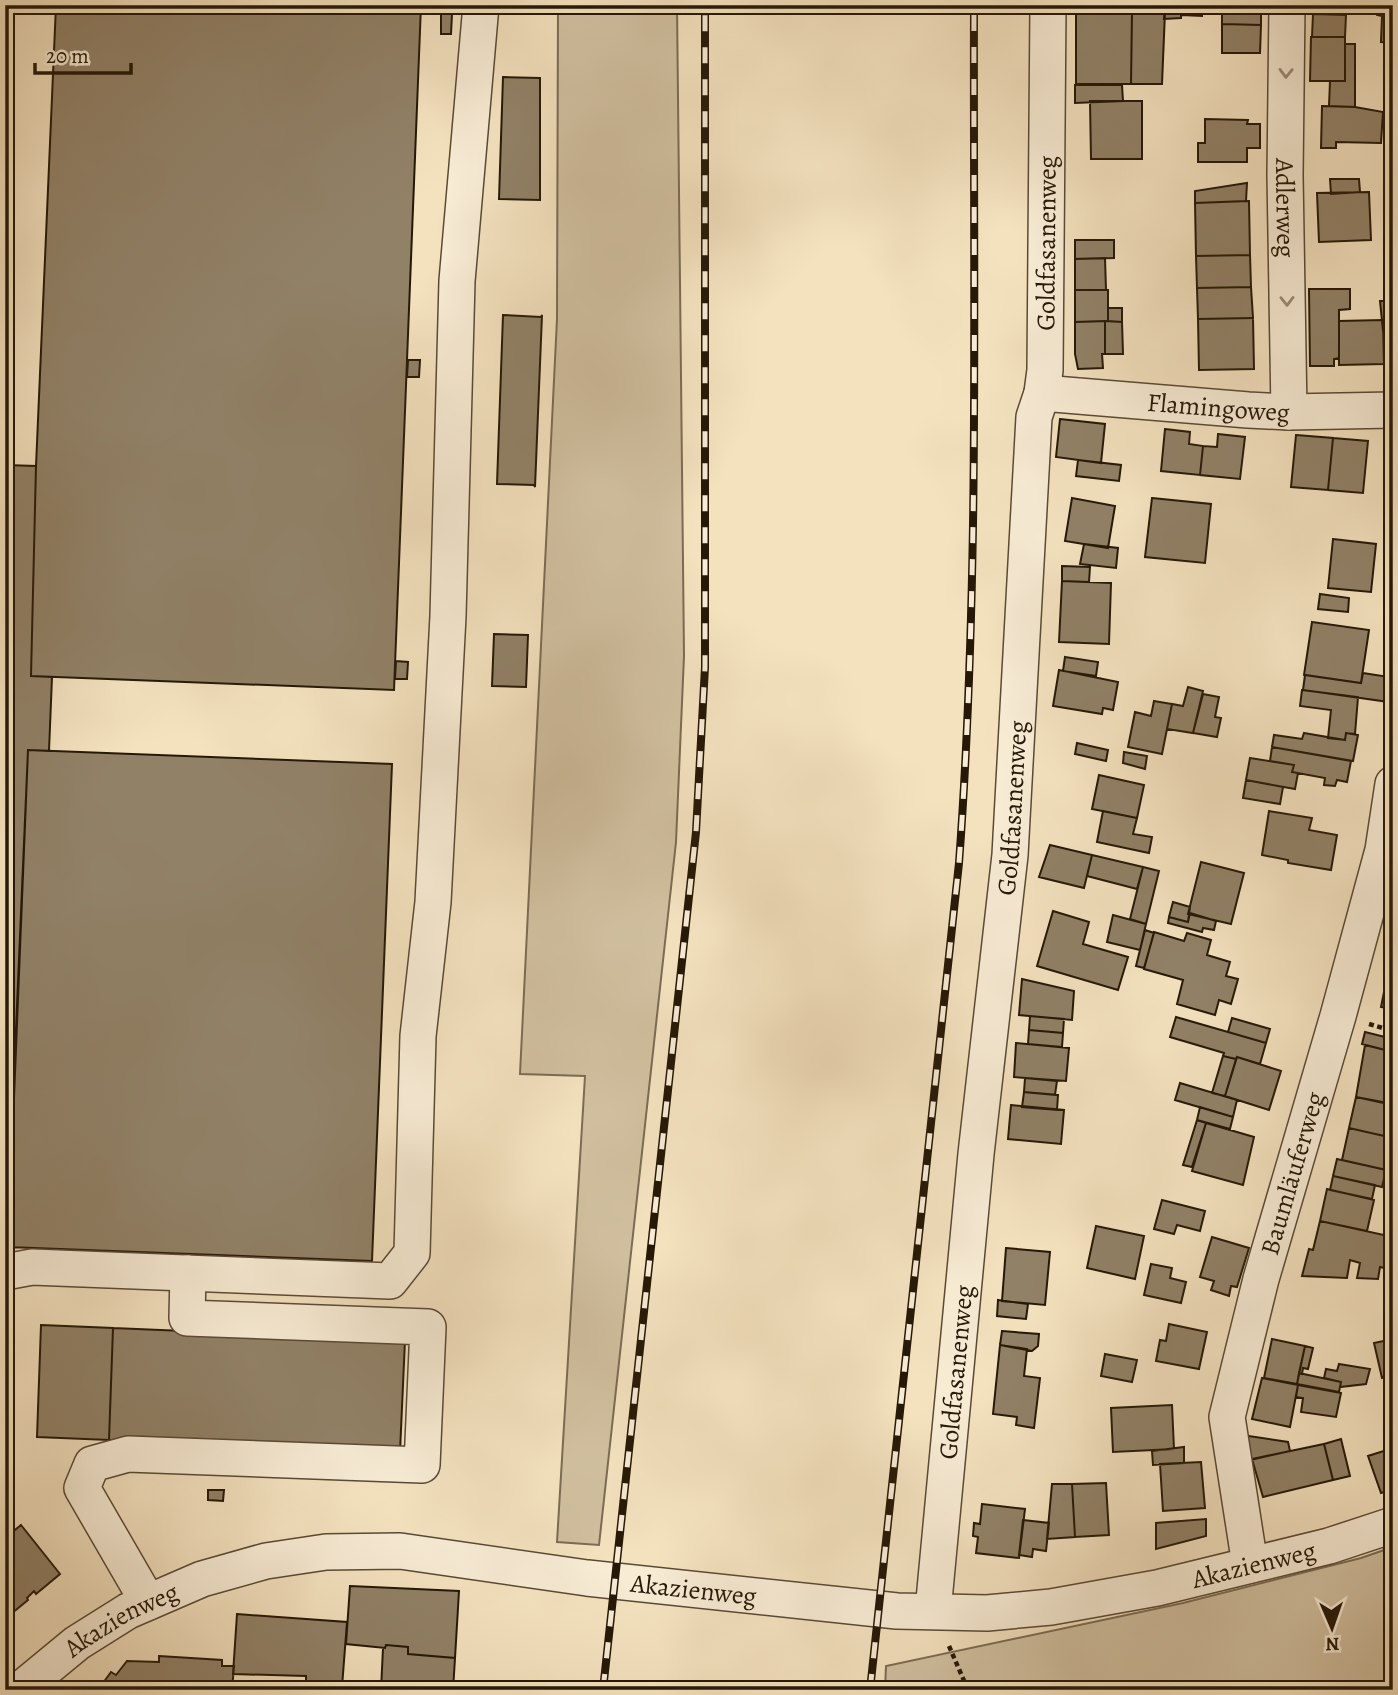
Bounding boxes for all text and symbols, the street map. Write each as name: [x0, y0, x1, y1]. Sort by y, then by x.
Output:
scale bar: [35, 32, 131, 76]
text: 20 m: [46, 42, 89, 70]
one-way arrow: [1278, 69, 1294, 79]
street label: Goldfasanenweg: [1028, 155, 1065, 331]
street label: Adlerweg: [1267, 157, 1303, 258]
one-way arrow: [1279, 296, 1295, 307]
street label: Flamingoweg: [1146, 385, 1291, 430]
street label: Goldfasanenweg: [989, 720, 1035, 897]
street label: Baumläuferweg: [1252, 1088, 1333, 1259]
street label: Goldfasanenweg: [930, 1283, 982, 1461]
street label: Akazienweg: [1187, 1533, 1319, 1597]
street label: Akazienweg: [628, 1566, 758, 1614]
street label: Akazienweg: [55, 1574, 184, 1666]
north arrow: [1296, 1594, 1366, 1664]
text: N: [1325, 1631, 1340, 1657]

